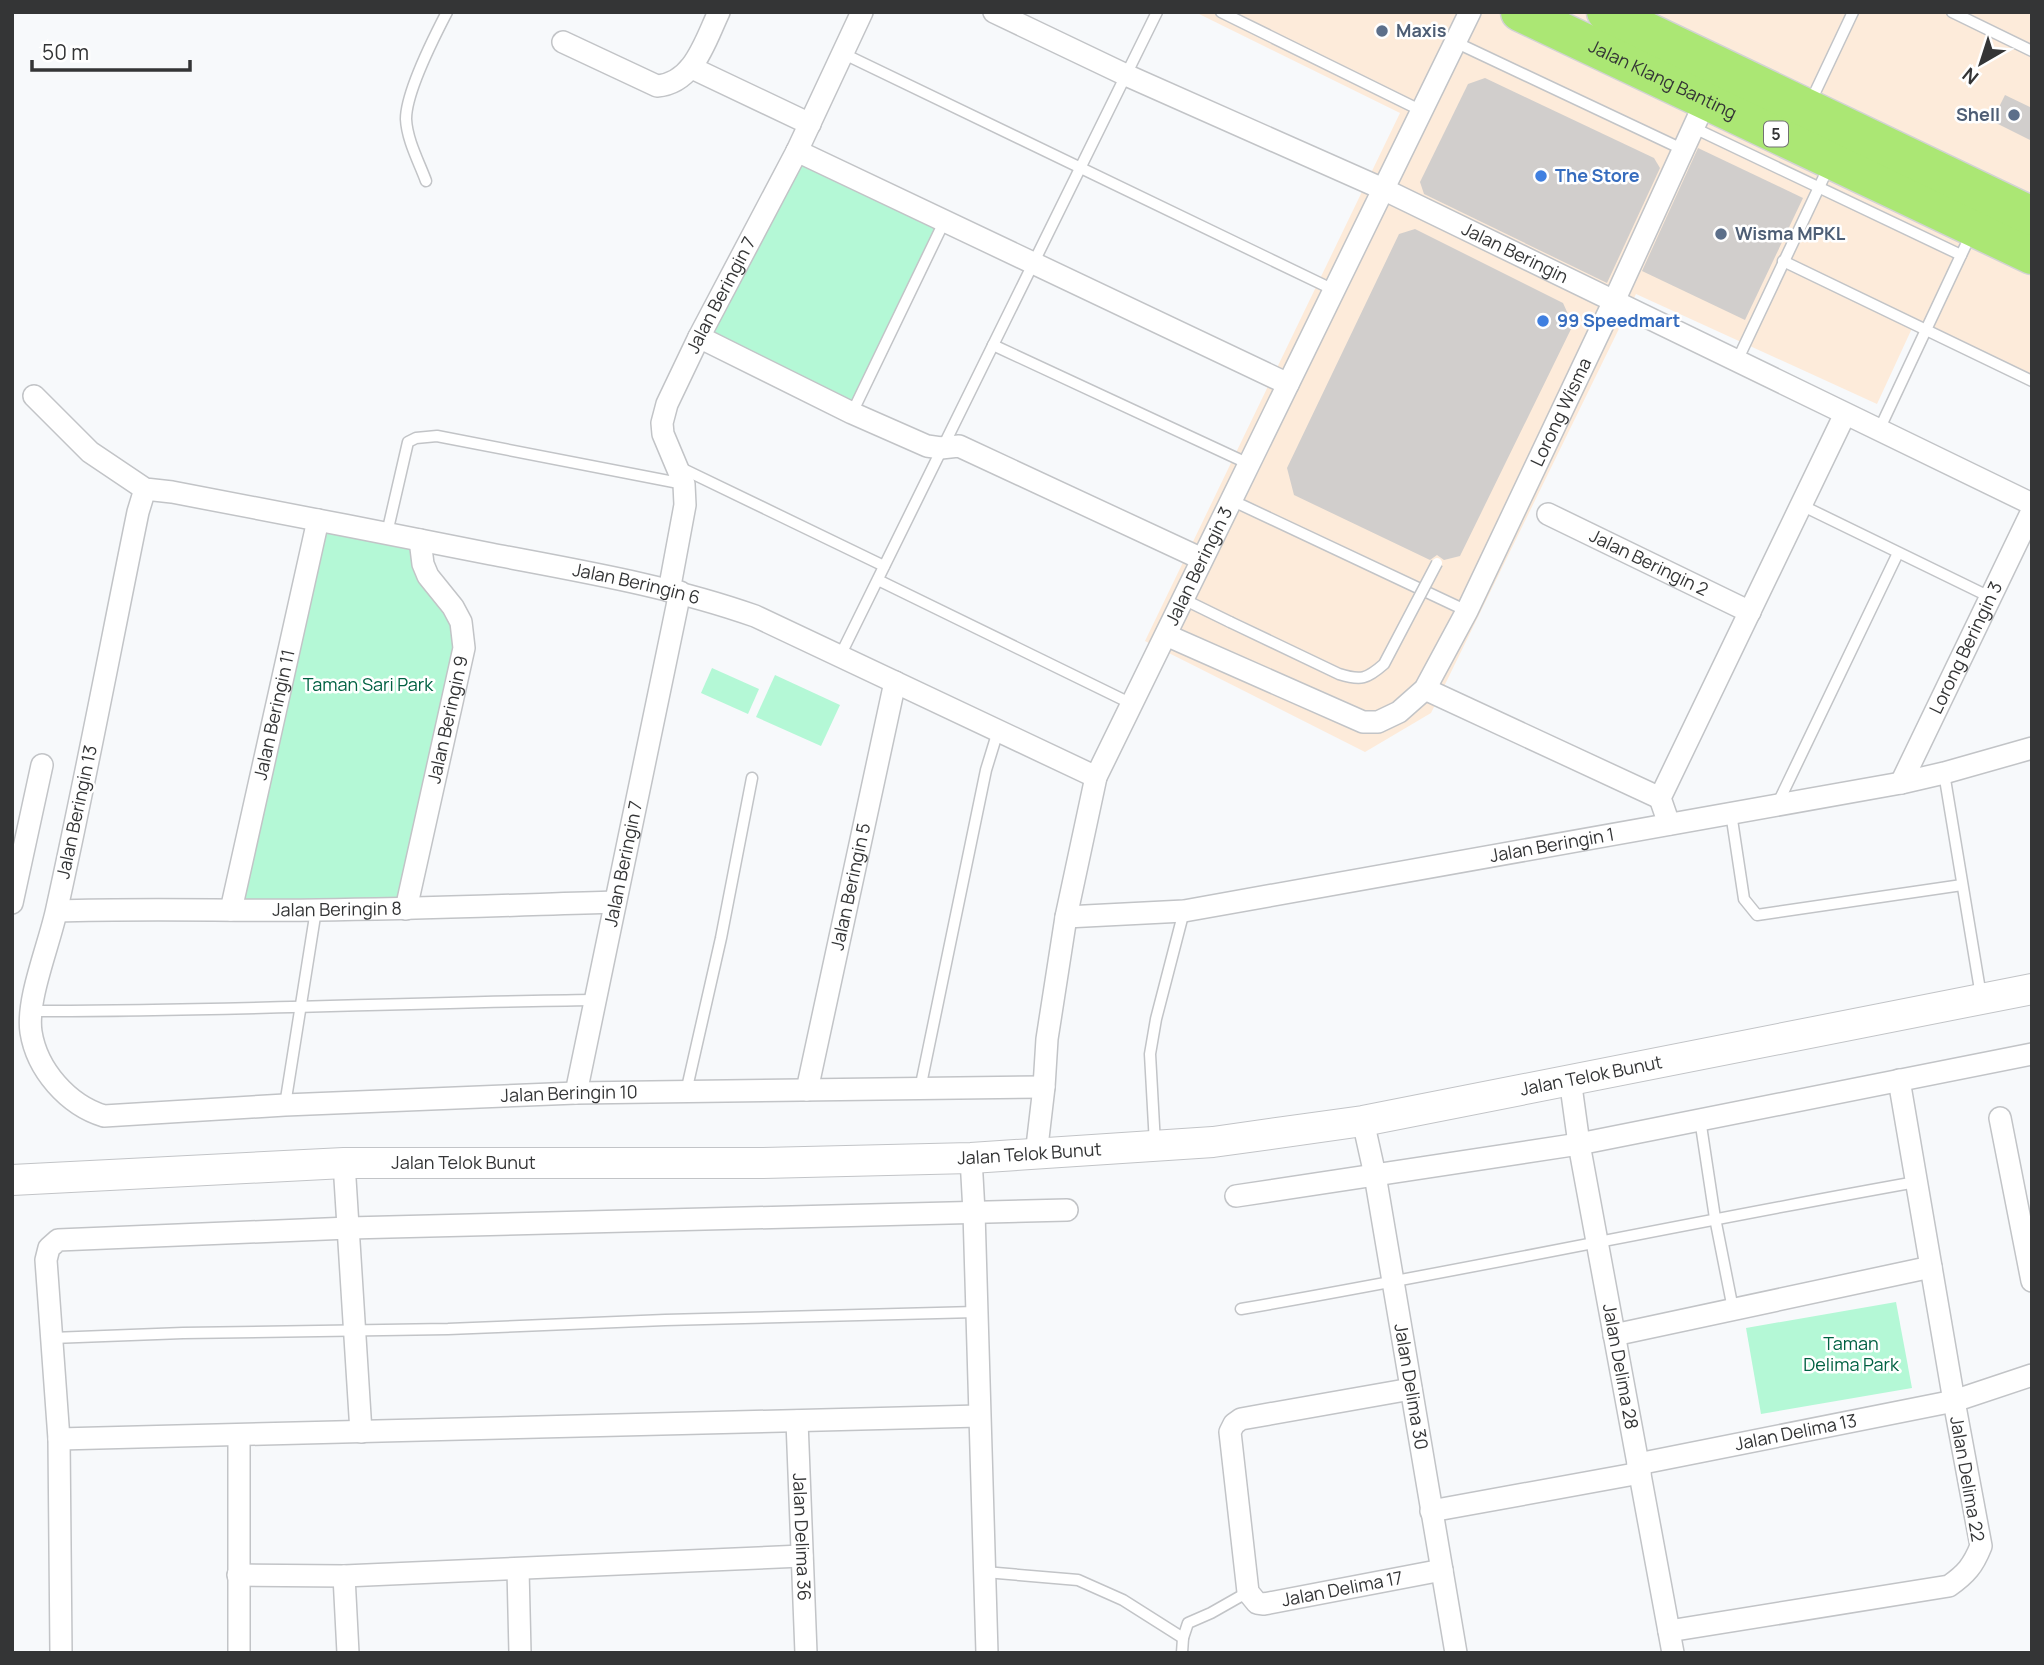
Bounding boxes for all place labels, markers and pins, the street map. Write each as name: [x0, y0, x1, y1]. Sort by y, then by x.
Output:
place label: Maxis: [1396, 18, 1447, 42]
marker: Maxis: [1374, 23, 1390, 39]
place label: Shell: [1956, 102, 2000, 126]
marker: Shell: [2006, 107, 2022, 123]
place label: The Store: [1555, 163, 1640, 187]
marker: The Store: [1533, 168, 1549, 184]
place label: Wisma MPKL: [1735, 221, 1846, 245]
marker: Wisma MPKL: [1713, 226, 1729, 242]
place label: 99 Speedmart: [1557, 308, 1680, 332]
marker: 99 Speedmart: [1535, 313, 1551, 329]

